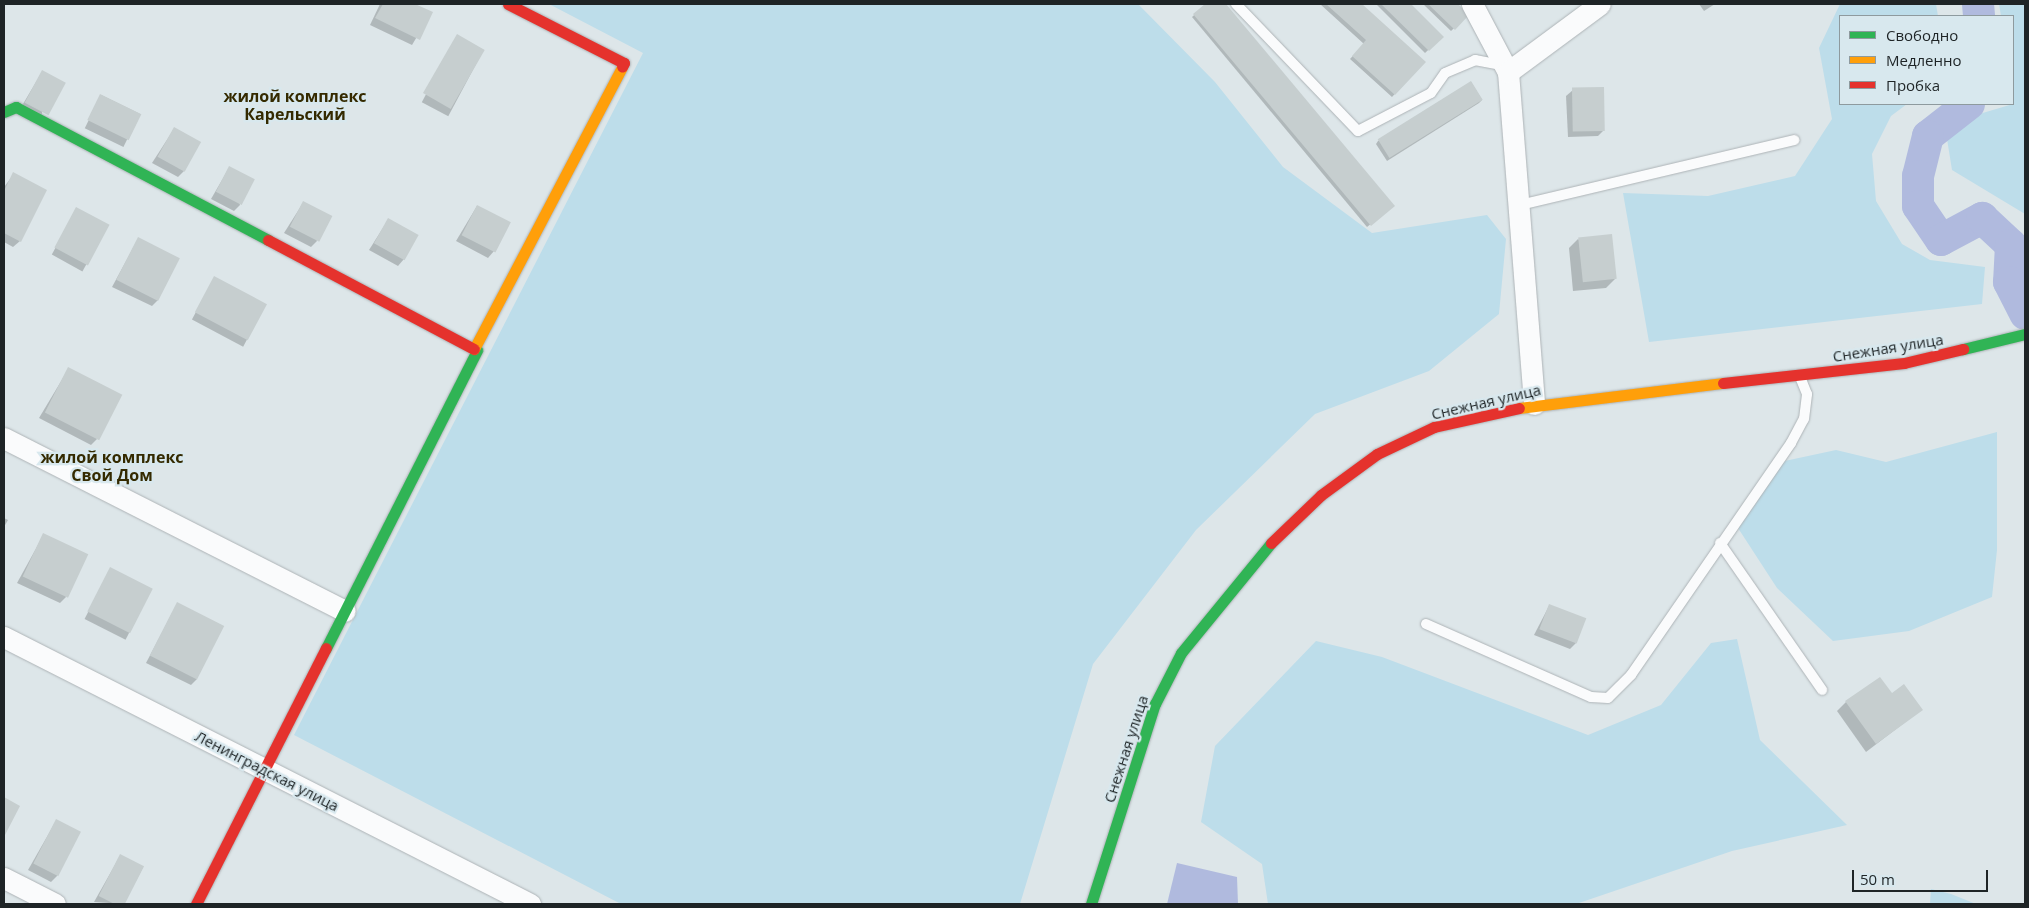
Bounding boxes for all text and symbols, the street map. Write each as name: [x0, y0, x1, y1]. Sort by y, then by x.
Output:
legend: [1839, 15, 2014, 105]
text: Свободно: [1886, 25, 1958, 45]
text: Медленно: [1886, 50, 1962, 70]
text: Пробка: [1886, 75, 1940, 95]
district label: жилой комплекс Карельский: [223, 86, 367, 124]
street label: Снежная улица: [1831, 330, 1945, 366]
street label: Снежная улица: [1430, 381, 1542, 423]
district label: жилой комплекс Свой Дом: [40, 447, 184, 485]
street label: Снежная улица: [1100, 693, 1152, 805]
street label: Ленинградская улица: [192, 727, 342, 815]
scale bar: [1854, 860, 1990, 892]
text: 50 m: [1860, 869, 1895, 889]

